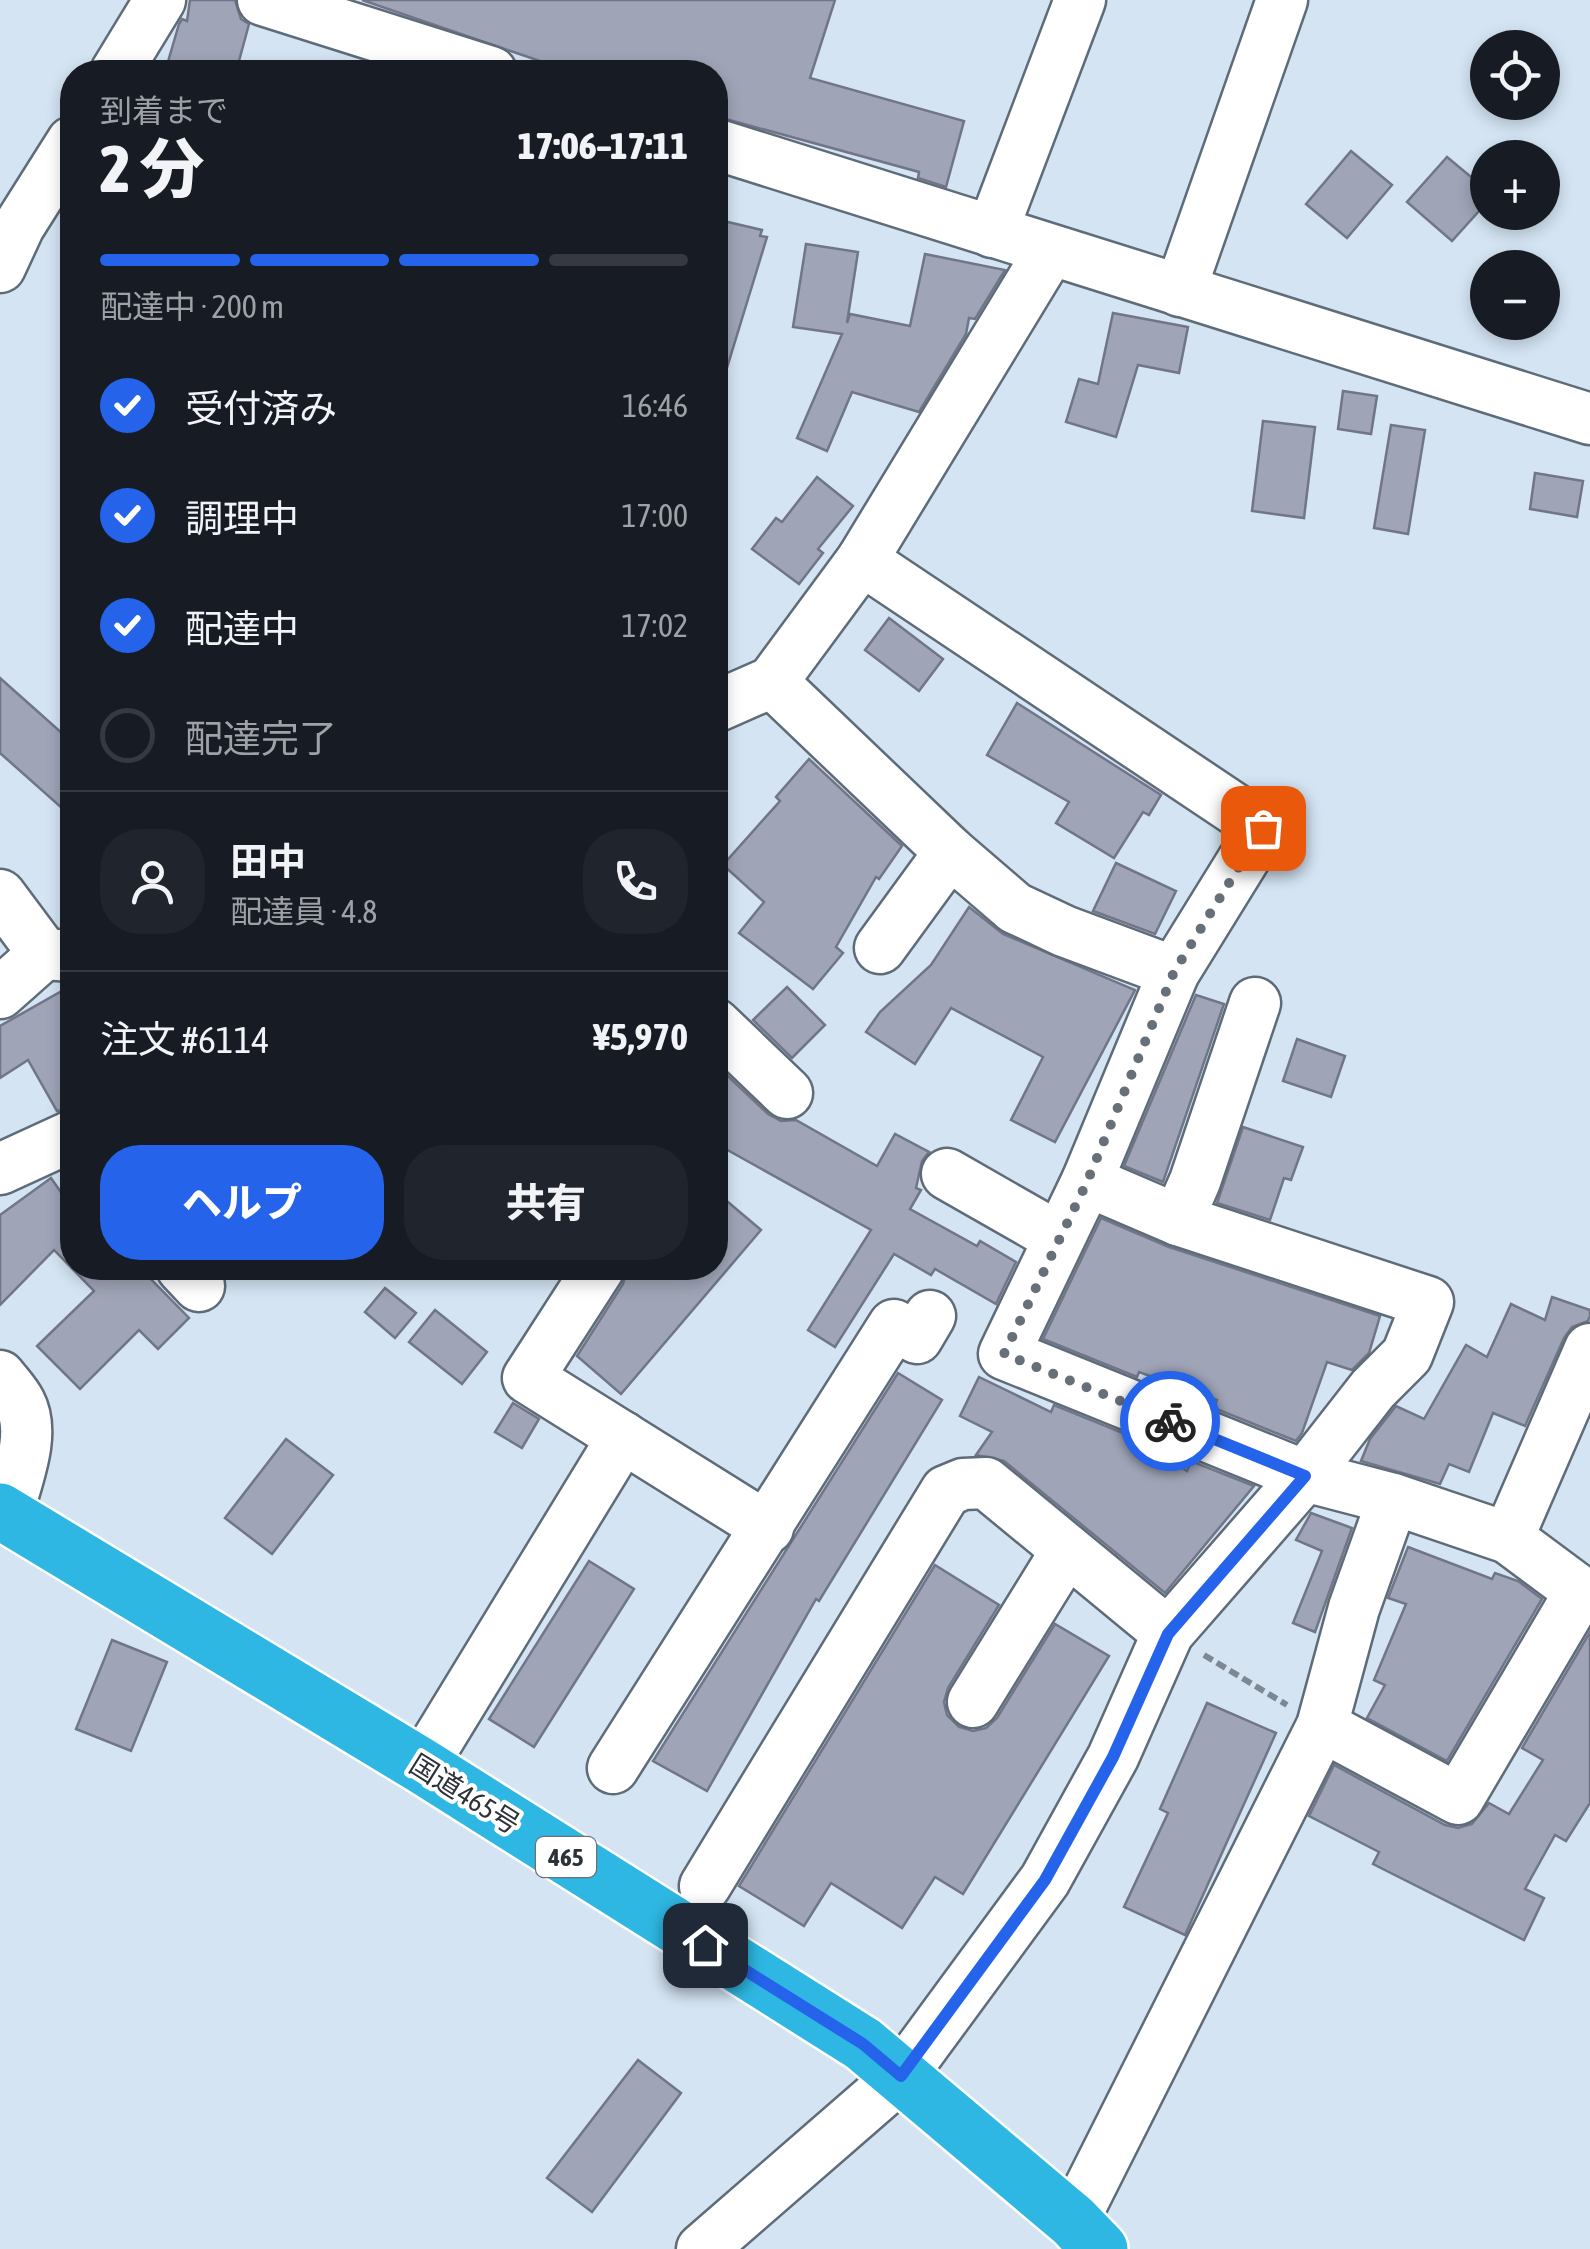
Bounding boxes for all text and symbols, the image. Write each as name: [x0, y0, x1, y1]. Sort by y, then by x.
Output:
map controls: [1470, 30, 1560, 340]
button: locate: [1470, 30, 1560, 120]
text: 到着まで: [100, 92, 228, 129]
text: 17:06–17:11: [518, 124, 688, 167]
text: 2 分: [100, 131, 204, 206]
button: +: [1470, 140, 1560, 230]
button: −: [1470, 250, 1560, 340]
text: 配達中 · 200 m: [100, 288, 284, 325]
icon: check: [100, 378, 155, 433]
text: 受付済み: [185, 387, 337, 430]
text: 16:46: [622, 387, 688, 424]
icon: check: [100, 488, 155, 543]
text: 調理中: [185, 497, 299, 540]
text: 17:00: [622, 497, 688, 534]
icon: check: [100, 598, 155, 653]
text: 配達中: [185, 607, 299, 650]
text: 17:02: [622, 607, 688, 644]
text: 配達完了: [185, 717, 337, 760]
pin: [1221, 786, 1306, 871]
icon: bag: [1236, 801, 1291, 856]
button: person: [100, 829, 205, 934]
button: phone: [583, 829, 688, 934]
text: 田中: [230, 840, 306, 883]
text: 配達員 · 4.8: [230, 893, 377, 930]
text: ¥5,970: [593, 1015, 688, 1058]
text: 注文 #6114: [100, 1018, 269, 1061]
button: ヘルプ: [100, 1145, 384, 1260]
button: 共有: [404, 1145, 688, 1260]
courier: [1120, 1371, 1220, 1471]
icon: bike: [1143, 1394, 1198, 1449]
street label: 国道465号: [404, 1748, 526, 1840]
road number: 465: [536, 1837, 596, 1877]
pin: [663, 1903, 748, 1988]
icon: home: [678, 1918, 733, 1973]

